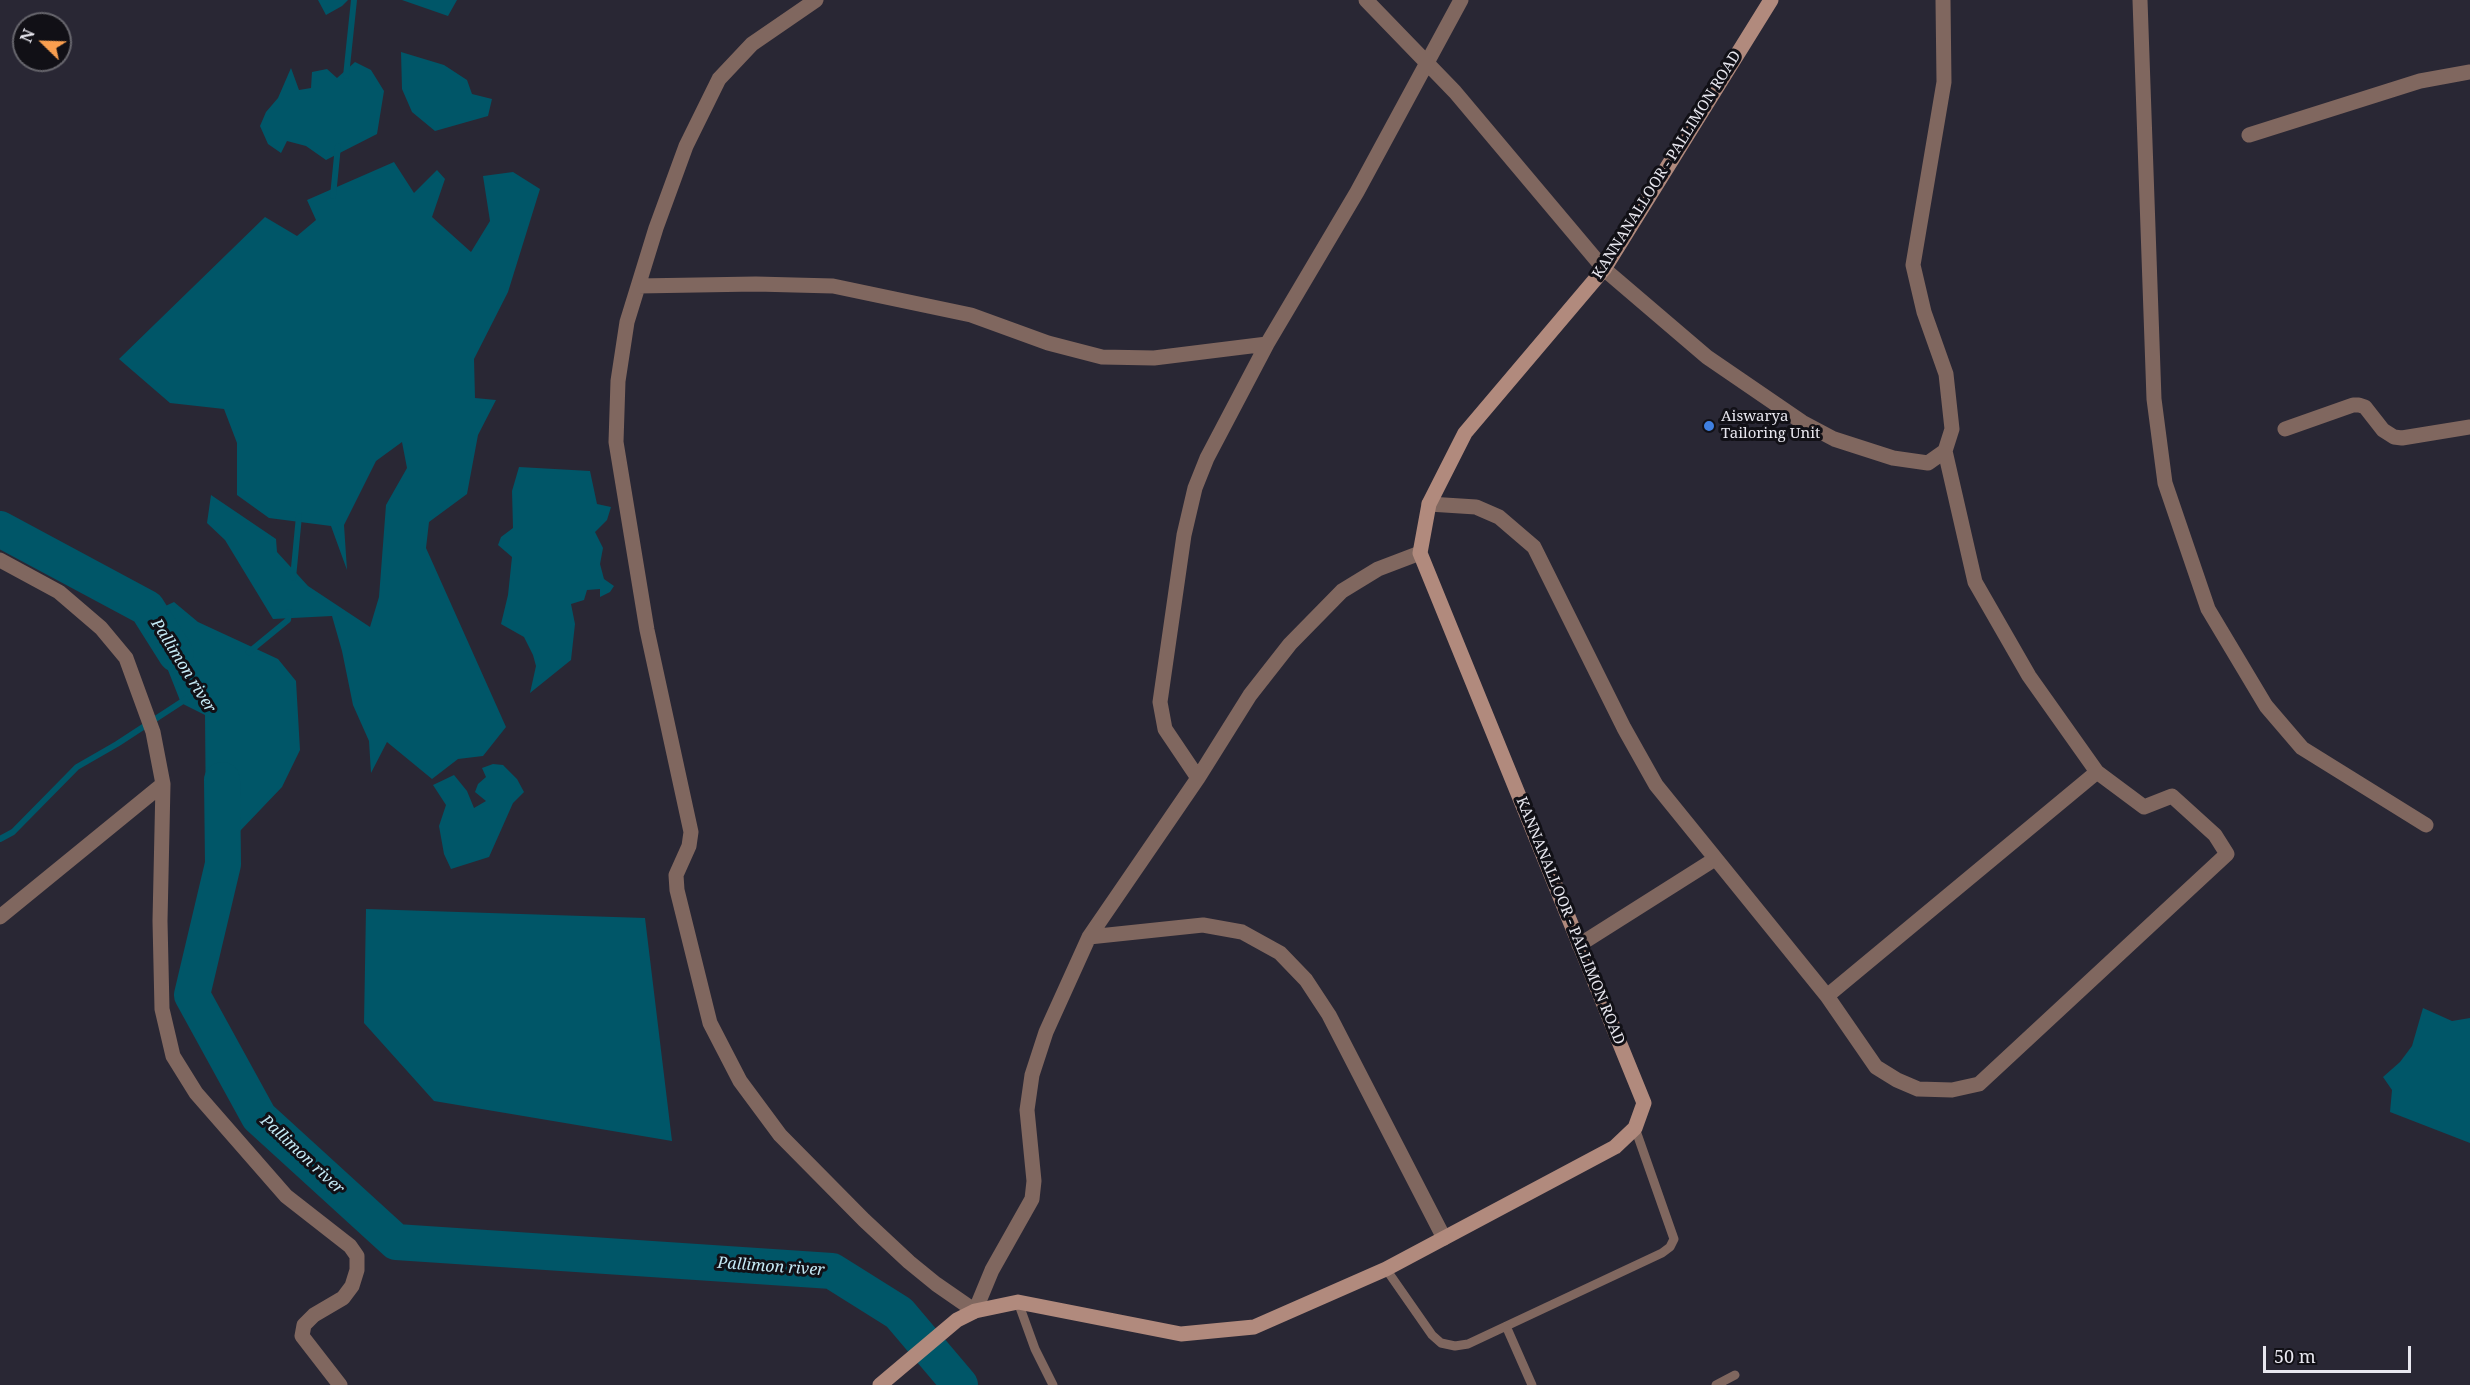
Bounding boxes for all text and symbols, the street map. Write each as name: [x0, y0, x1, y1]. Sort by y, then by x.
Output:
north arrow: [12, 12, 72, 72]
text: N: [15, 26, 40, 46]
street label: KANNANALLOOR - PALLIMON ROAD: [1589, 48, 1745, 282]
place label: Aiswarya Tailoring Unit: [1721, 408, 1820, 443]
marker: Aiswarya Tailoring Unit: [1702, 419, 1716, 433]
water label: Pallimon river: [146, 615, 220, 717]
street label: KANNANALLOOR - PALLIMON ROAD: [1512, 795, 1628, 1047]
water label: Pallimon river: [256, 1111, 348, 1199]
water label: Pallimon river: [717, 1254, 825, 1280]
scale bar: [2266, 1334, 2414, 1372]
text: 50 m: [2274, 1344, 2316, 1368]

